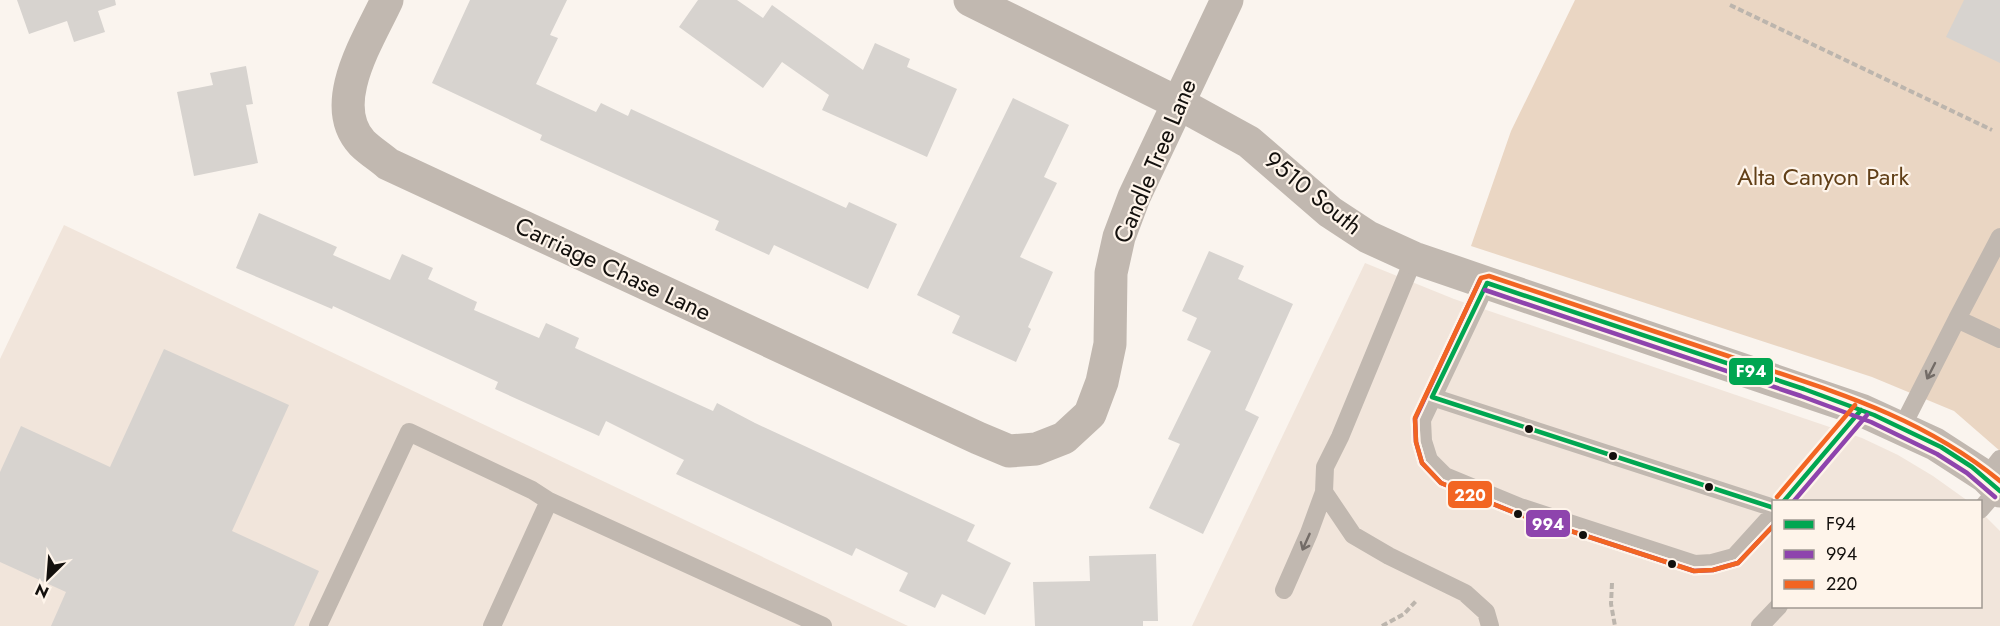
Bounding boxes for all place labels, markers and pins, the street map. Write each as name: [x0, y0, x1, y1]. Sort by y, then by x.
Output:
unlabelled marker: [1523, 423, 1535, 435]
unlabelled marker: [1607, 450, 1619, 462]
unlabelled marker: [1703, 481, 1715, 493]
unlabelled marker: [1512, 508, 1524, 520]
unlabelled marker: [1577, 529, 1589, 541]
unlabelled marker: [1666, 558, 1678, 570]

